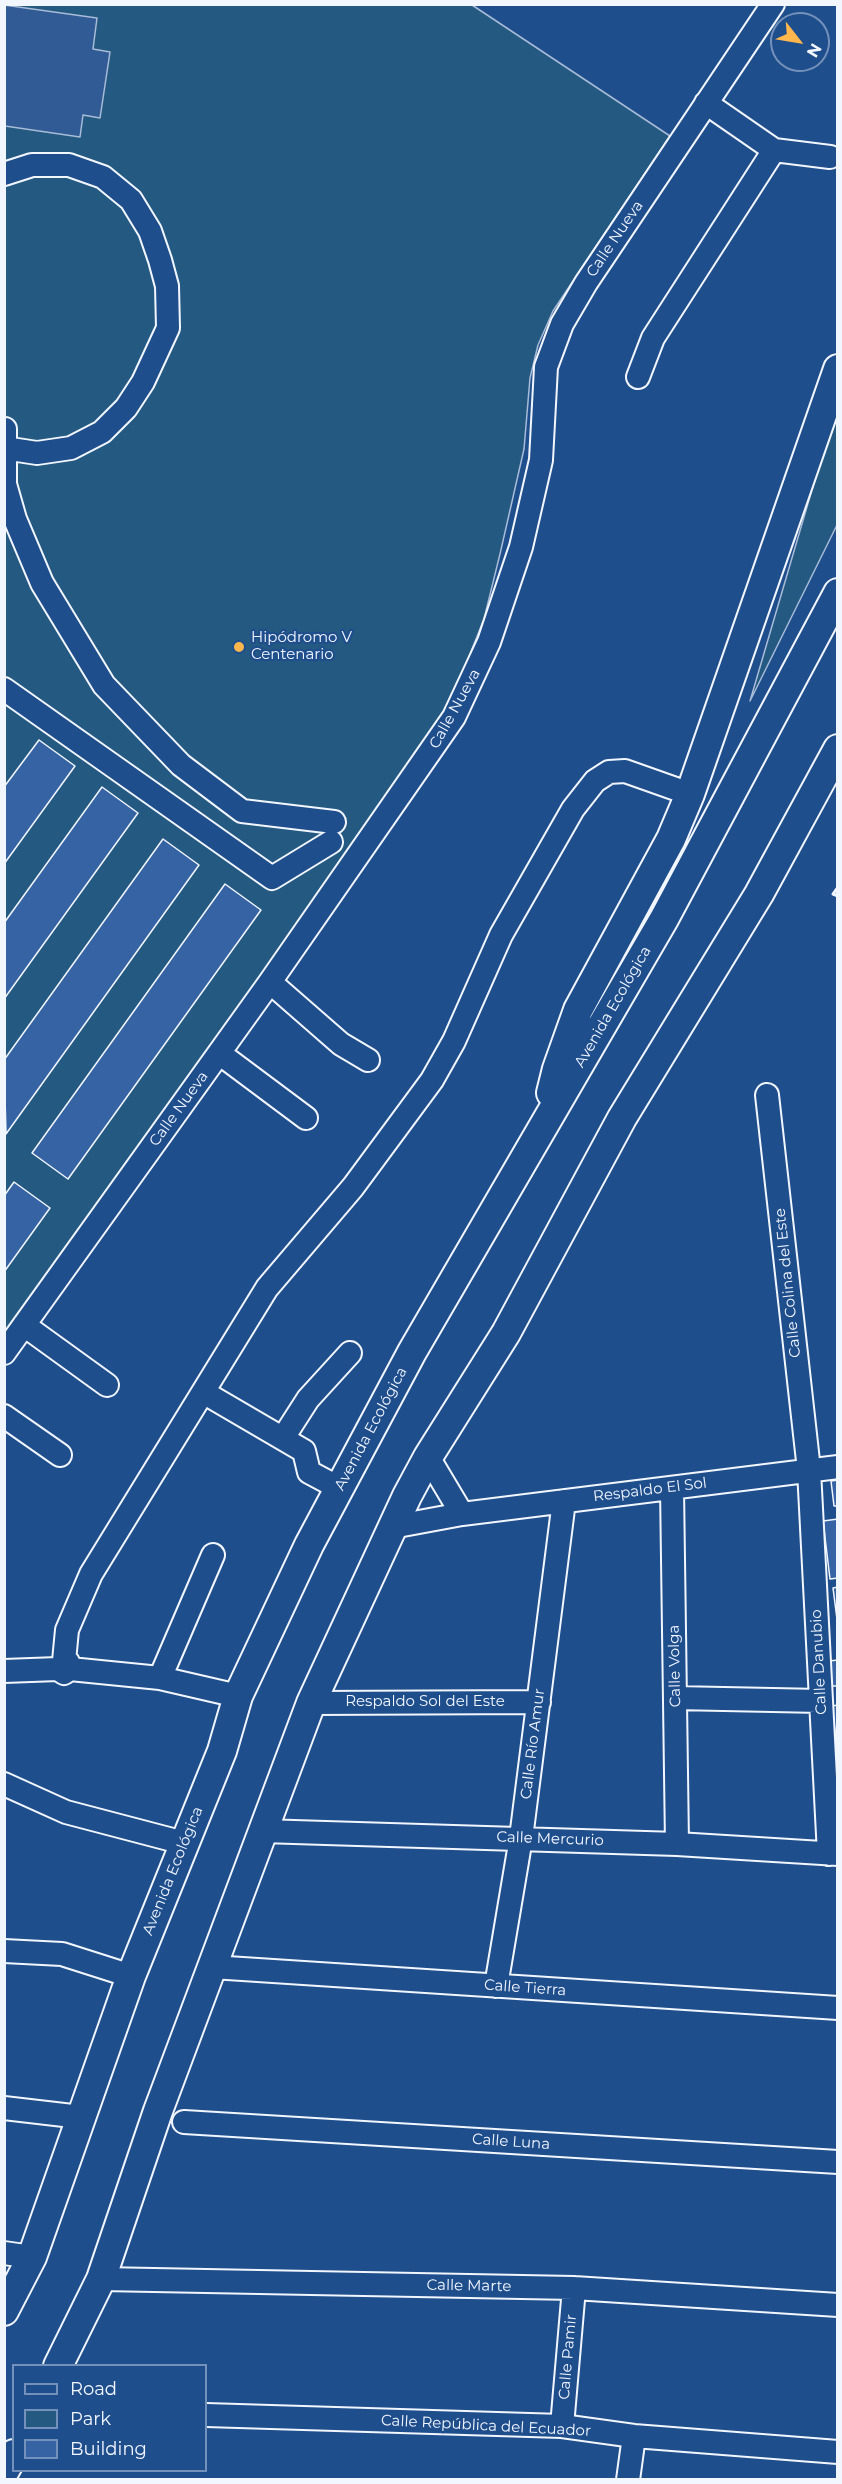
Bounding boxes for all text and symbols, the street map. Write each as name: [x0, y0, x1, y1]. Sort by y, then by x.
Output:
north arrow: [770, 12, 830, 72]
text: N: [803, 40, 826, 61]
street label: Calle Nueva: [583, 197, 647, 281]
place label: Hipódromo V Centenario: [251, 629, 352, 664]
marker: Hipódromo V Centenario: [232, 640, 246, 654]
street label: Calle Nueva: [426, 666, 484, 752]
street label: Avenida Ecológica: [571, 943, 655, 1071]
street label: Calle Nueva: [146, 1068, 212, 1150]
street label: Calle Colina del Este: [771, 1207, 805, 1359]
street label: Avenida Ecológica: [331, 1364, 411, 1494]
street label: Respaldo El Sol: [592, 1474, 708, 1506]
street label: Calle Danubio: [807, 1609, 831, 1715]
street label: Calle Volga: [665, 1625, 685, 1707]
street label: Calle Río Amur: [517, 1688, 549, 1800]
street label: Respaldo Sol del Este: [345, 1693, 505, 1711]
street label: Avenida Ecológica: [139, 1804, 207, 1938]
street label: Calle Mercurio: [496, 1828, 604, 1850]
street label: Calle Tierra: [483, 1976, 567, 2000]
street label: Calle Luna: [471, 2130, 551, 2154]
street label: Calle Marte: [426, 2276, 512, 2296]
street label: Calle Pamir: [555, 2313, 581, 2401]
legend: [12, 2364, 207, 2472]
text: Road: [70, 2378, 117, 2400]
text: Park: [70, 2408, 111, 2430]
street label: Calle República del Ecuador: [381, 2412, 591, 2440]
text: Building: [70, 2438, 147, 2460]

